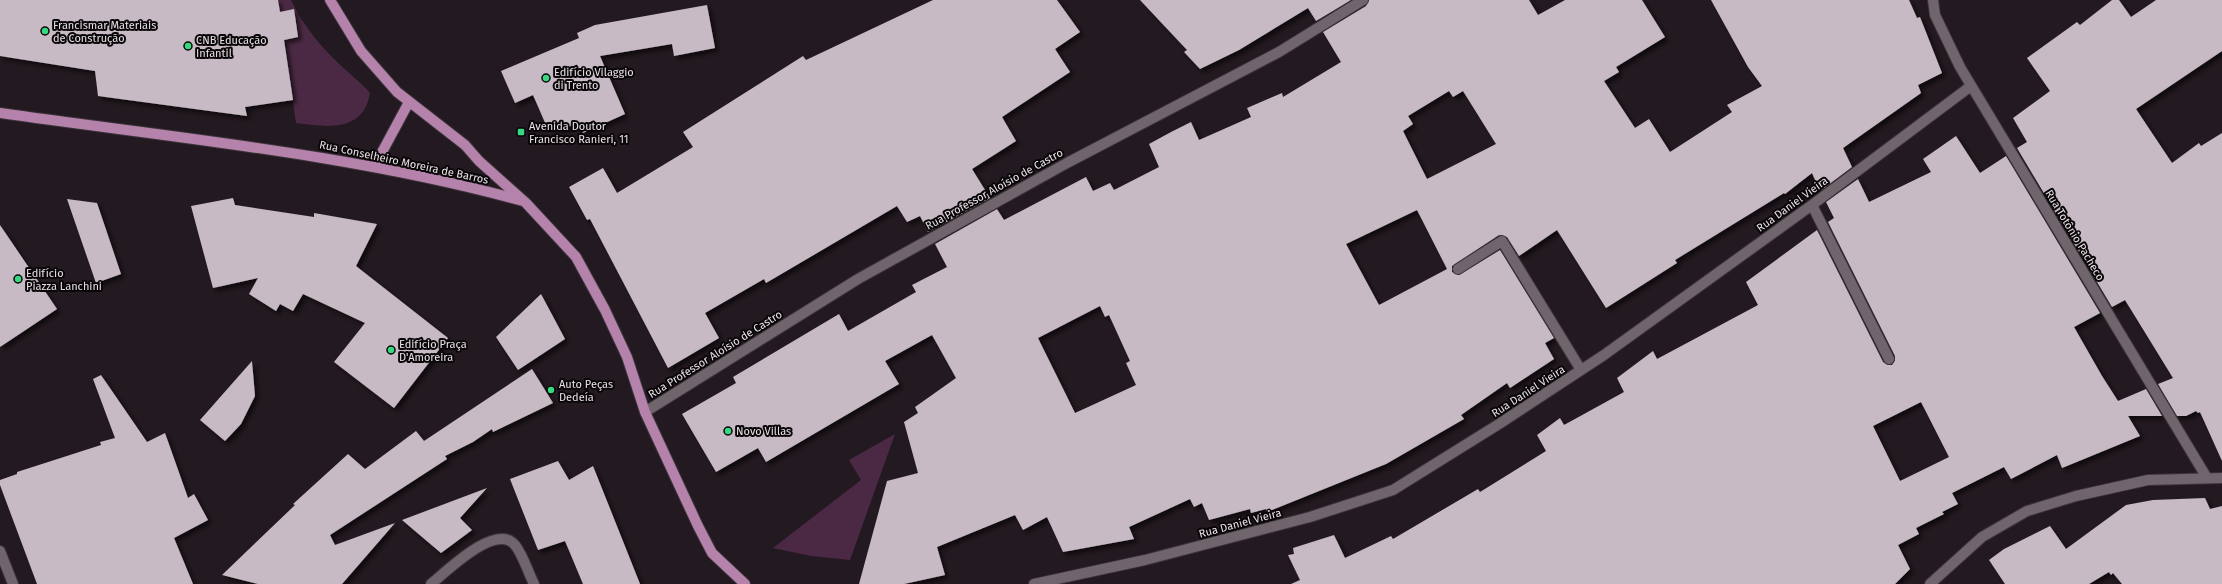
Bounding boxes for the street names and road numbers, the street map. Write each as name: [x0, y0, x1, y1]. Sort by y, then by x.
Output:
street label: Rua Conselheiro Moreira de Barros: [318, 138, 490, 187]
street label: Rua Professor Aloísio de Castro: [923, 146, 1065, 233]
street label: Rua Daniel Vieira: [1754, 174, 1830, 235]
street label: Rua Totônio Pacheco: [2042, 188, 2107, 283]
street label: Rua Professor Aloísio de Castro: [646, 308, 785, 401]
street label: Rua Daniel Vieira: [1489, 363, 1567, 420]
street label: Rua Daniel Vieira: [1198, 506, 1283, 541]

